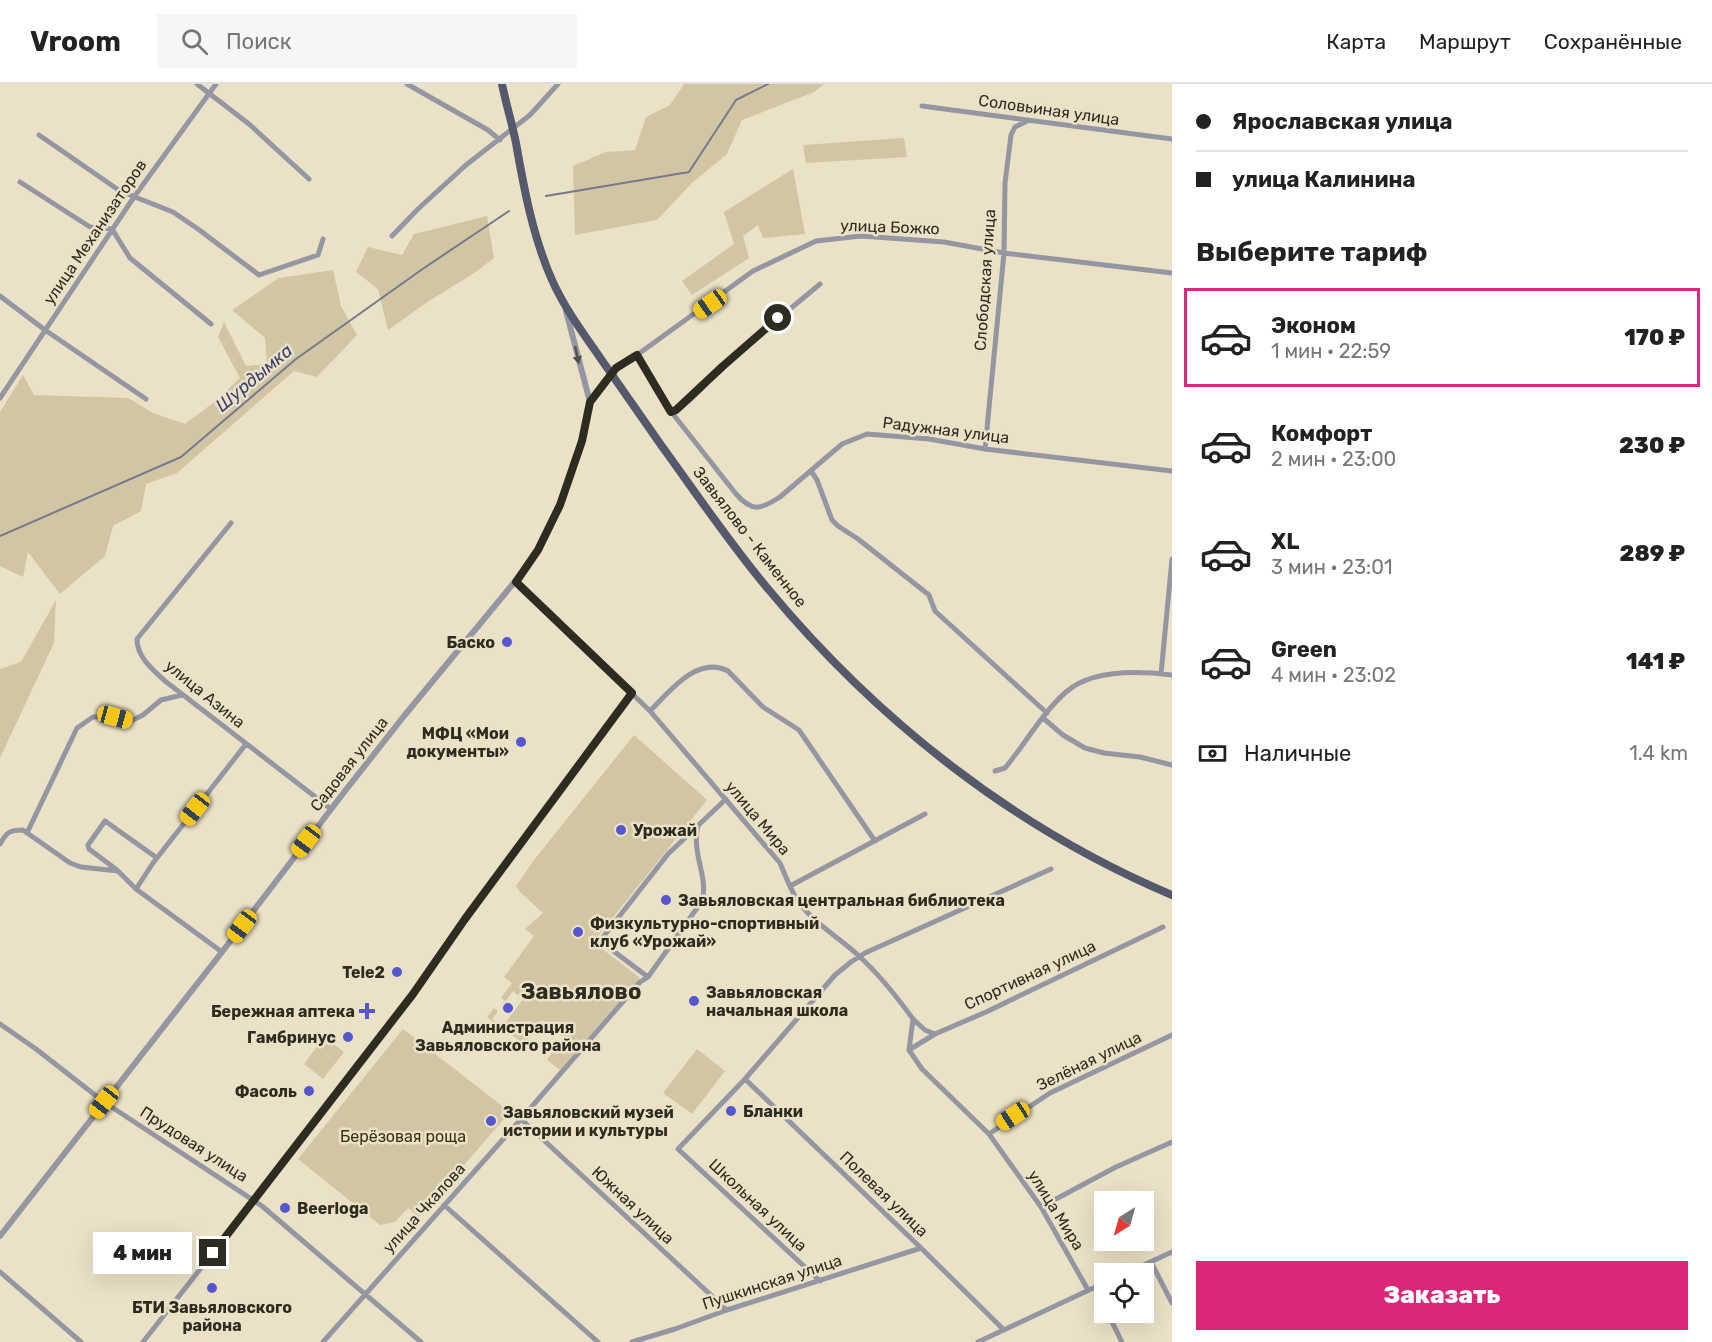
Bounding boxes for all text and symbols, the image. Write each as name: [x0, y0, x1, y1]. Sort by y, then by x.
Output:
search box: [157, 14, 577, 68]
text: Vroom: [30, 25, 121, 58]
icon: search: [178, 25, 211, 58]
text: Поиск: [226, 28, 292, 55]
text: Карта: [1326, 29, 1386, 54]
text: Маршрут: [1419, 29, 1511, 54]
text: Сохранённые: [1544, 29, 1682, 54]
street label: Соловьиная улица: [977, 91, 1121, 129]
text: Ярославская улица: [1232, 108, 1453, 135]
street label: улица Механизаторов: [39, 156, 151, 308]
text: улица Калинина: [1232, 166, 1415, 193]
street label: Слободская улица: [971, 208, 999, 352]
street label: улица Божко: [840, 216, 940, 238]
text: Выберите тариф: [1196, 236, 1427, 268]
car: [690, 286, 730, 322]
route start: [764, 304, 791, 331]
icon: car: [1199, 311, 1253, 365]
text: Эконом: [1271, 312, 1356, 339]
text: 170 ₽: [1624, 324, 1685, 351]
water label: Шурдымка: [211, 339, 297, 417]
text: 1 мин · 22:59: [1271, 339, 1391, 363]
one-way arrow: [573, 346, 583, 364]
street label: Радужная улица: [882, 413, 1010, 447]
icon: car: [1199, 419, 1253, 473]
text: Комфорт: [1271, 420, 1372, 447]
text: 230 ₽: [1619, 432, 1685, 459]
text: 2 мин · 23:00: [1271, 447, 1396, 471]
street label: Завьялово - Каменное: [689, 463, 811, 611]
icon: car: [1199, 527, 1253, 581]
text: XL: [1271, 528, 1299, 555]
text: 289 ₽: [1620, 540, 1685, 567]
text: 3 мин · 23:01: [1271, 555, 1392, 579]
place label: Баско: [446, 633, 495, 652]
marker: Баско: [500, 635, 514, 649]
icon: car: [1199, 635, 1253, 689]
text: Green: [1271, 636, 1337, 663]
text: 141 ₽: [1626, 648, 1685, 675]
street label: улица Азина: [161, 656, 249, 732]
text: 4 мин · 23:02: [1271, 663, 1396, 687]
car: [95, 704, 135, 730]
street label: Садовая улица: [306, 713, 392, 815]
place label: МФЦ «Мои документы»: [406, 724, 509, 761]
marker: МФЦ «Мои документы»: [514, 735, 528, 749]
icon: cash: [1196, 737, 1229, 770]
text: Наличные: [1244, 740, 1351, 767]
text: 1.4 km: [1629, 741, 1688, 765]
street label: улица Мира: [722, 777, 794, 859]
car: [177, 789, 213, 829]
car: [288, 821, 324, 861]
place label: Урожай: [633, 821, 697, 840]
marker: Урожай: [614, 823, 628, 837]
place label: Завьяловская центральная библиотека: [678, 891, 1005, 910]
marker: Завьяловская центральная библиотека: [659, 893, 673, 907]
car: [224, 906, 260, 946]
place label: Физкультурно-спортивный клуб «Урожай»: [590, 914, 819, 951]
marker: Физкультурно-спортивный клуб «Урожай»: [571, 925, 585, 939]
street label: Спортивная улица: [961, 936, 1099, 1014]
place label: Tele2: [342, 963, 385, 982]
marker: Tele2: [390, 965, 404, 979]
district label: Завьялово: [521, 978, 641, 1005]
place label: Завьяловская начальная школа: [706, 983, 848, 1020]
marker: Завьяловская начальная школа: [687, 994, 701, 1008]
marker: Администрация Завьяловского района: [501, 1001, 515, 1015]
place label: Бережная аптека: [211, 1002, 355, 1021]
marker: Бережная аптека: [360, 1004, 374, 1018]
place label: Администрация Завьяловского района: [415, 1018, 601, 1055]
street label: Зелёная улица: [1033, 1027, 1145, 1095]
place label: Гамбринус: [247, 1028, 336, 1047]
marker: Гамбринус: [341, 1030, 355, 1044]
car: [86, 1082, 122, 1122]
place label: Фасоль: [235, 1082, 297, 1101]
marker: Фасоль: [302, 1084, 316, 1098]
car: [993, 1099, 1033, 1133]
street label: Прудовая улица: [137, 1102, 251, 1186]
place label: Бланки: [743, 1102, 803, 1121]
place label: Завьяловский музей истории и культуры: [503, 1103, 674, 1140]
marker: Бланки: [724, 1104, 738, 1118]
marker: Завьяловский музей истории и культуры: [484, 1114, 498, 1128]
park label: Берёзовая роща: [340, 1127, 466, 1146]
street label: Полевая улица: [836, 1147, 932, 1241]
street label: Школьная улица: [705, 1155, 811, 1255]
street label: улица Чкалова: [379, 1159, 469, 1257]
street label: Южная улица: [588, 1162, 678, 1248]
street label: улица Мира: [1024, 1166, 1088, 1254]
north arrow: [1094, 1191, 1154, 1251]
map controls: [1094, 1191, 1154, 1323]
place label: Beerloga: [297, 1199, 368, 1218]
marker: Beerloga: [278, 1201, 292, 1215]
callout: 4 мин: [93, 1232, 192, 1274]
route end: [199, 1239, 226, 1266]
text: 4 мин: [113, 1241, 172, 1265]
street label: Пушкинская улица: [700, 1250, 844, 1314]
button: Заказать: [1196, 1261, 1688, 1330]
button: locate: [1094, 1263, 1154, 1323]
marker: БТИ Завьяловского района: [205, 1281, 219, 1295]
place label: БТИ Завьяловского района: [132, 1298, 292, 1335]

